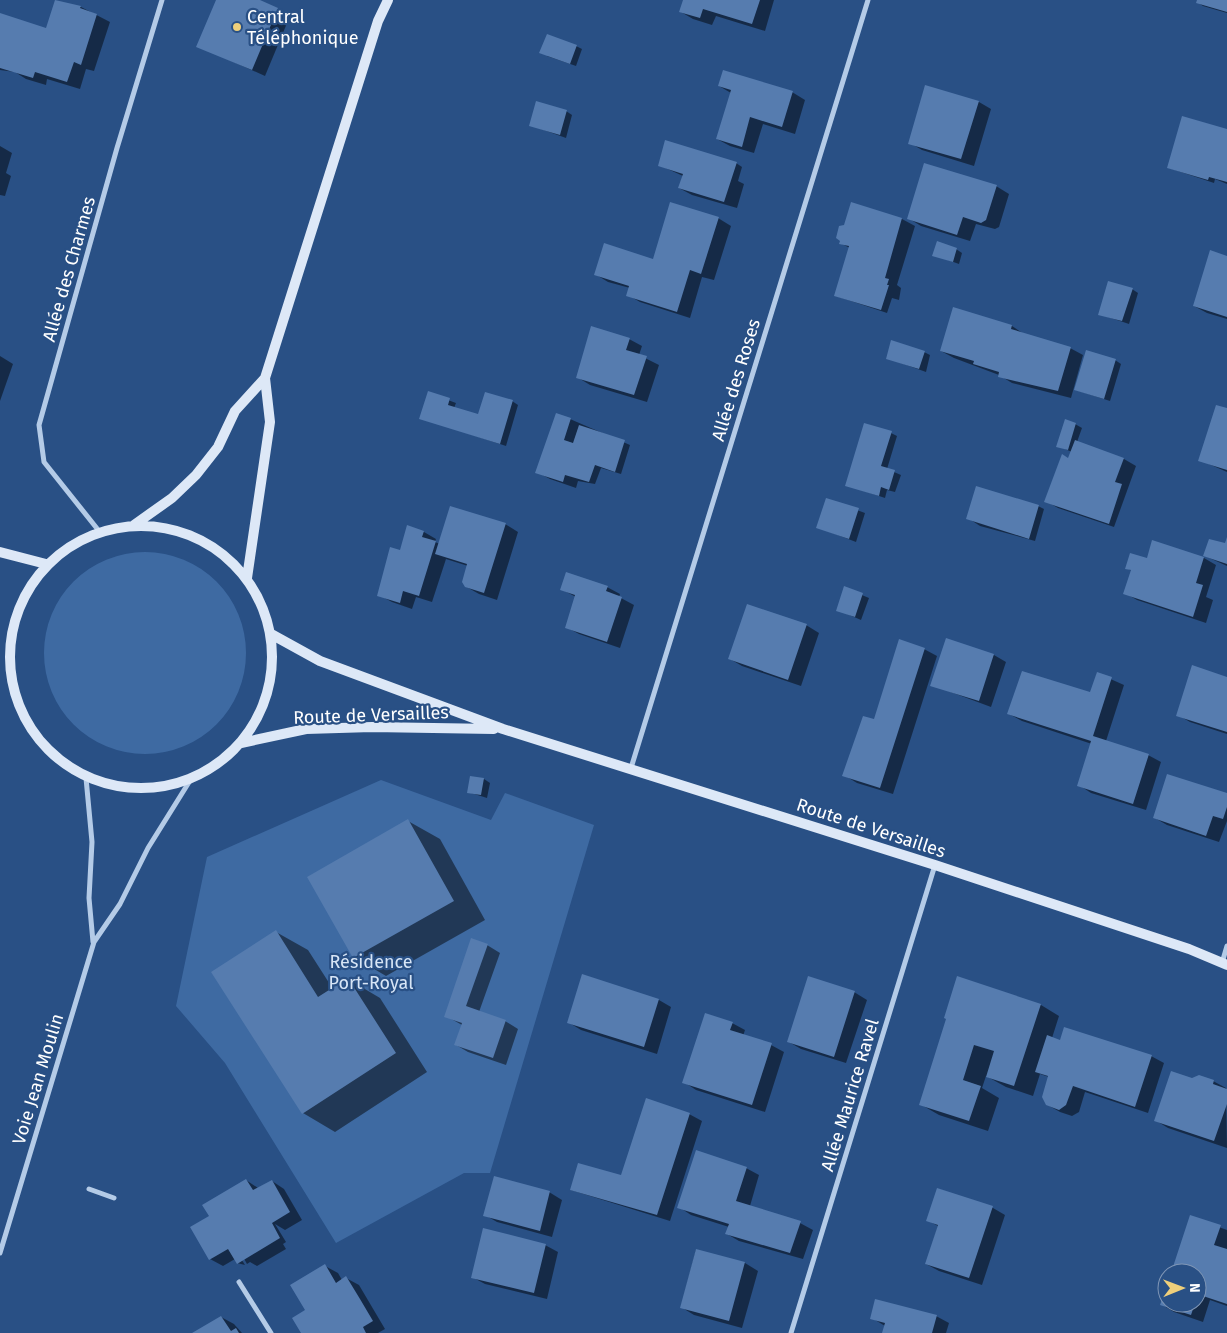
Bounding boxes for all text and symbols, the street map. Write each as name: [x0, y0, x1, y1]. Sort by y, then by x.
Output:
place label: Central Téléphonique: [247, 6, 359, 49]
marker: Central Téléphonique: [231, 21, 243, 33]
street label: Allée des Charmes: [38, 194, 100, 344]
street label: Allée des Roses: [707, 316, 765, 444]
street label: Route de Versailles: [293, 701, 449, 729]
street label: Route de Versailles: [794, 794, 948, 862]
park label: Résidence Port-Royal: [329, 951, 413, 994]
street label: Voie Jean Moulin: [8, 1011, 68, 1147]
street label: Allée Maurice Ravel: [816, 1016, 884, 1174]
north arrow: [1157, 1263, 1207, 1313]
text: N: [1186, 1283, 1203, 1293]

